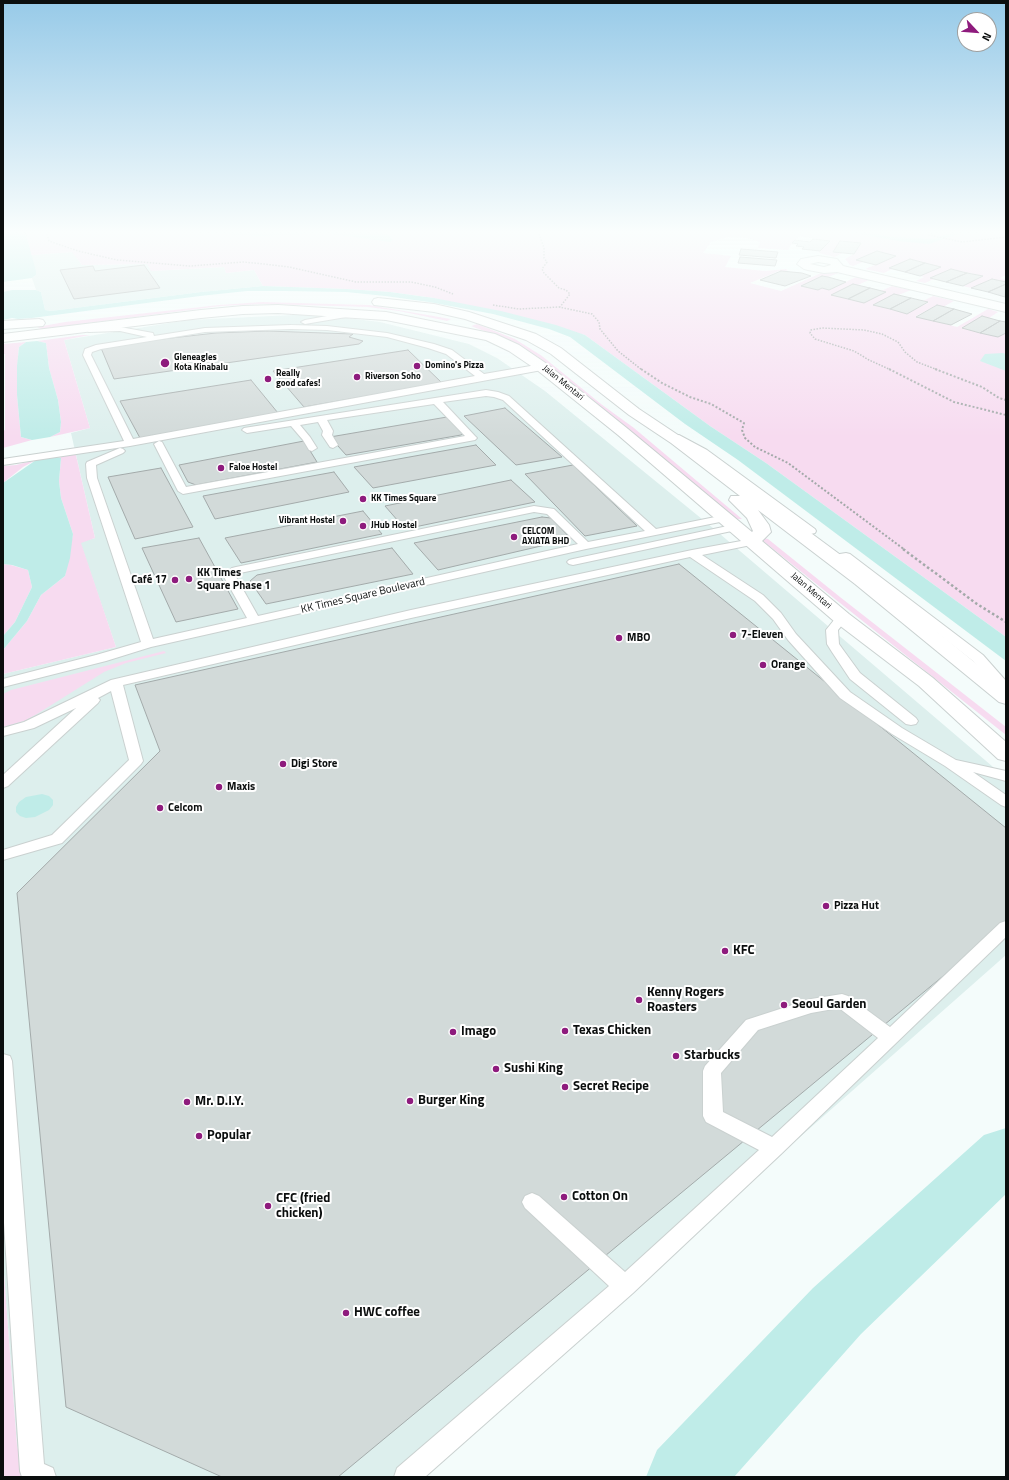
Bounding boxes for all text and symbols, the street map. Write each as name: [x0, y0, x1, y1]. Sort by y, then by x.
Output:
north arrow: [957, 12, 997, 52]
text: N: [978, 30, 996, 44]
place label: Gleneagles Kota Kinabalu: [174, 353, 228, 374]
marker: Gleneagles Kota Kinabalu: [159, 357, 171, 369]
marker: Domino's Pizza: [412, 361, 422, 371]
place label: Domino's Pizza: [425, 361, 484, 371]
street label: Jalan Mentari: [540, 363, 586, 403]
place label: Really good cafes!: [276, 369, 320, 390]
marker: Riverson Soho: [352, 372, 362, 382]
place label: Riverson Soho: [365, 372, 421, 382]
marker: Really good cafes!: [263, 374, 273, 384]
marker: Faloe Hostel: [216, 463, 226, 473]
place label: Faloe Hostel: [229, 463, 277, 473]
marker: KK Times Square: [358, 494, 368, 504]
place label: KK Times Square: [371, 494, 436, 504]
place label: Vibrant Hostel: [279, 516, 335, 526]
marker: Vibrant Hostel: [338, 516, 348, 526]
marker: JHub Hostel: [358, 521, 368, 531]
place label: JHub Hostel: [371, 521, 417, 531]
place label: CELCOM AXIATA BHD: [522, 527, 569, 548]
marker: CELCOM AXIATA BHD: [509, 532, 519, 542]
place label: KK Times Square Phase 1: [197, 566, 270, 592]
street label: Jalan Mentari: [789, 570, 833, 612]
place label: Café 17: [131, 573, 167, 587]
marker: KK Times Square Phase 1: [184, 574, 194, 584]
marker: Café 17: [170, 575, 180, 585]
street label: KK Times Square Boulevard: [300, 575, 426, 617]
place label: 7-Eleven: [741, 628, 783, 642]
marker: 7-Eleven: [728, 630, 738, 640]
place label: MBO: [627, 631, 650, 645]
marker: MBO: [614, 633, 624, 643]
place label: Orange: [771, 658, 805, 672]
marker: Orange: [758, 660, 768, 670]
place label: Digi Store: [291, 757, 337, 771]
marker: Digi Store: [278, 759, 288, 769]
place label: Maxis: [227, 780, 255, 794]
marker: Maxis: [214, 782, 224, 792]
place label: Celcom: [168, 801, 202, 815]
marker: Celcom: [155, 803, 165, 813]
place label: Pizza Hut: [834, 899, 879, 913]
marker: Pizza Hut: [821, 901, 831, 911]
place label: KFC: [733, 943, 755, 959]
marker: KFC: [720, 946, 730, 956]
place label: Kenny Rogers Roasters: [647, 985, 724, 1016]
marker: Kenny Rogers Roasters: [634, 995, 644, 1005]
place label: Seoul Garden: [792, 997, 867, 1013]
marker: Seoul Garden: [779, 1000, 789, 1010]
place label: Texas Chicken: [573, 1023, 651, 1039]
place label: Imago: [461, 1024, 496, 1040]
marker: Texas Chicken: [560, 1026, 570, 1036]
marker: Imago: [448, 1027, 458, 1037]
place label: Starbucks: [684, 1048, 740, 1064]
marker: Starbucks: [671, 1051, 681, 1061]
place label: Sushi King: [504, 1061, 563, 1077]
marker: Sushi King: [491, 1064, 501, 1074]
place label: Secret Recipe: [573, 1079, 649, 1095]
marker: Secret Recipe: [560, 1082, 570, 1092]
place label: Burger King: [418, 1093, 484, 1109]
place label: Mr. D.I.Y.: [195, 1094, 244, 1110]
marker: Burger King: [405, 1096, 415, 1106]
marker: Mr. D.I.Y.: [182, 1097, 192, 1107]
place label: Popular: [207, 1128, 251, 1144]
marker: Popular: [194, 1131, 204, 1141]
place label: Cotton On: [572, 1189, 628, 1205]
place label: CFC (fried chicken): [276, 1191, 330, 1222]
marker: Cotton On: [559, 1192, 569, 1202]
marker: CFC (fried chicken): [263, 1201, 273, 1211]
place label: HWC coffee: [354, 1305, 420, 1321]
marker: HWC coffee: [341, 1308, 351, 1318]

